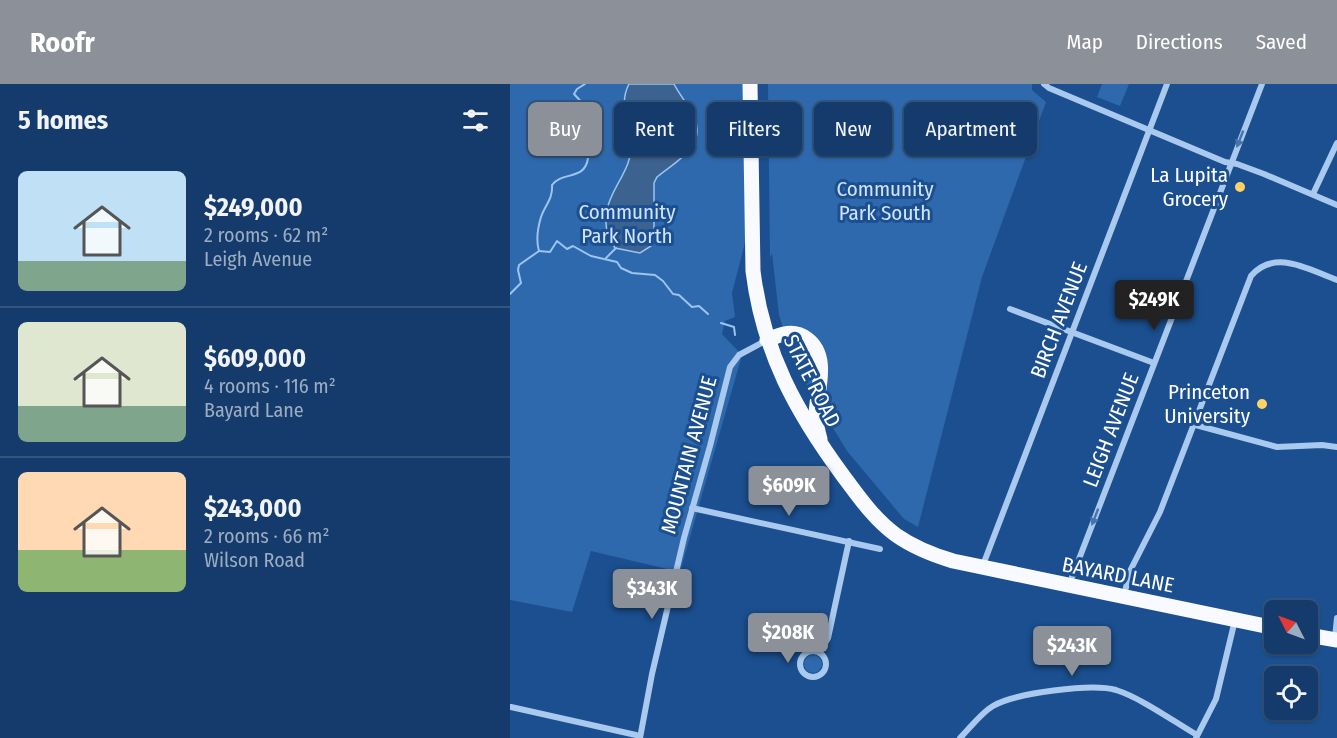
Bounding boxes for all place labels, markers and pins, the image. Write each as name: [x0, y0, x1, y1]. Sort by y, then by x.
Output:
place label: La Lupita Grocery: [1150, 162, 1229, 212]
marker: La Lupita Grocery: [1233, 180, 1247, 194]
pin: $249K: [1112, 280, 1196, 331]
place label: Princeton University: [1164, 379, 1251, 429]
marker: Princeton University: [1255, 397, 1269, 411]
pin: $609K: [747, 466, 831, 517]
pin: $343K: [610, 569, 694, 620]
pin: $208K: [746, 613, 830, 664]
pin: $243K: [1030, 626, 1114, 677]

